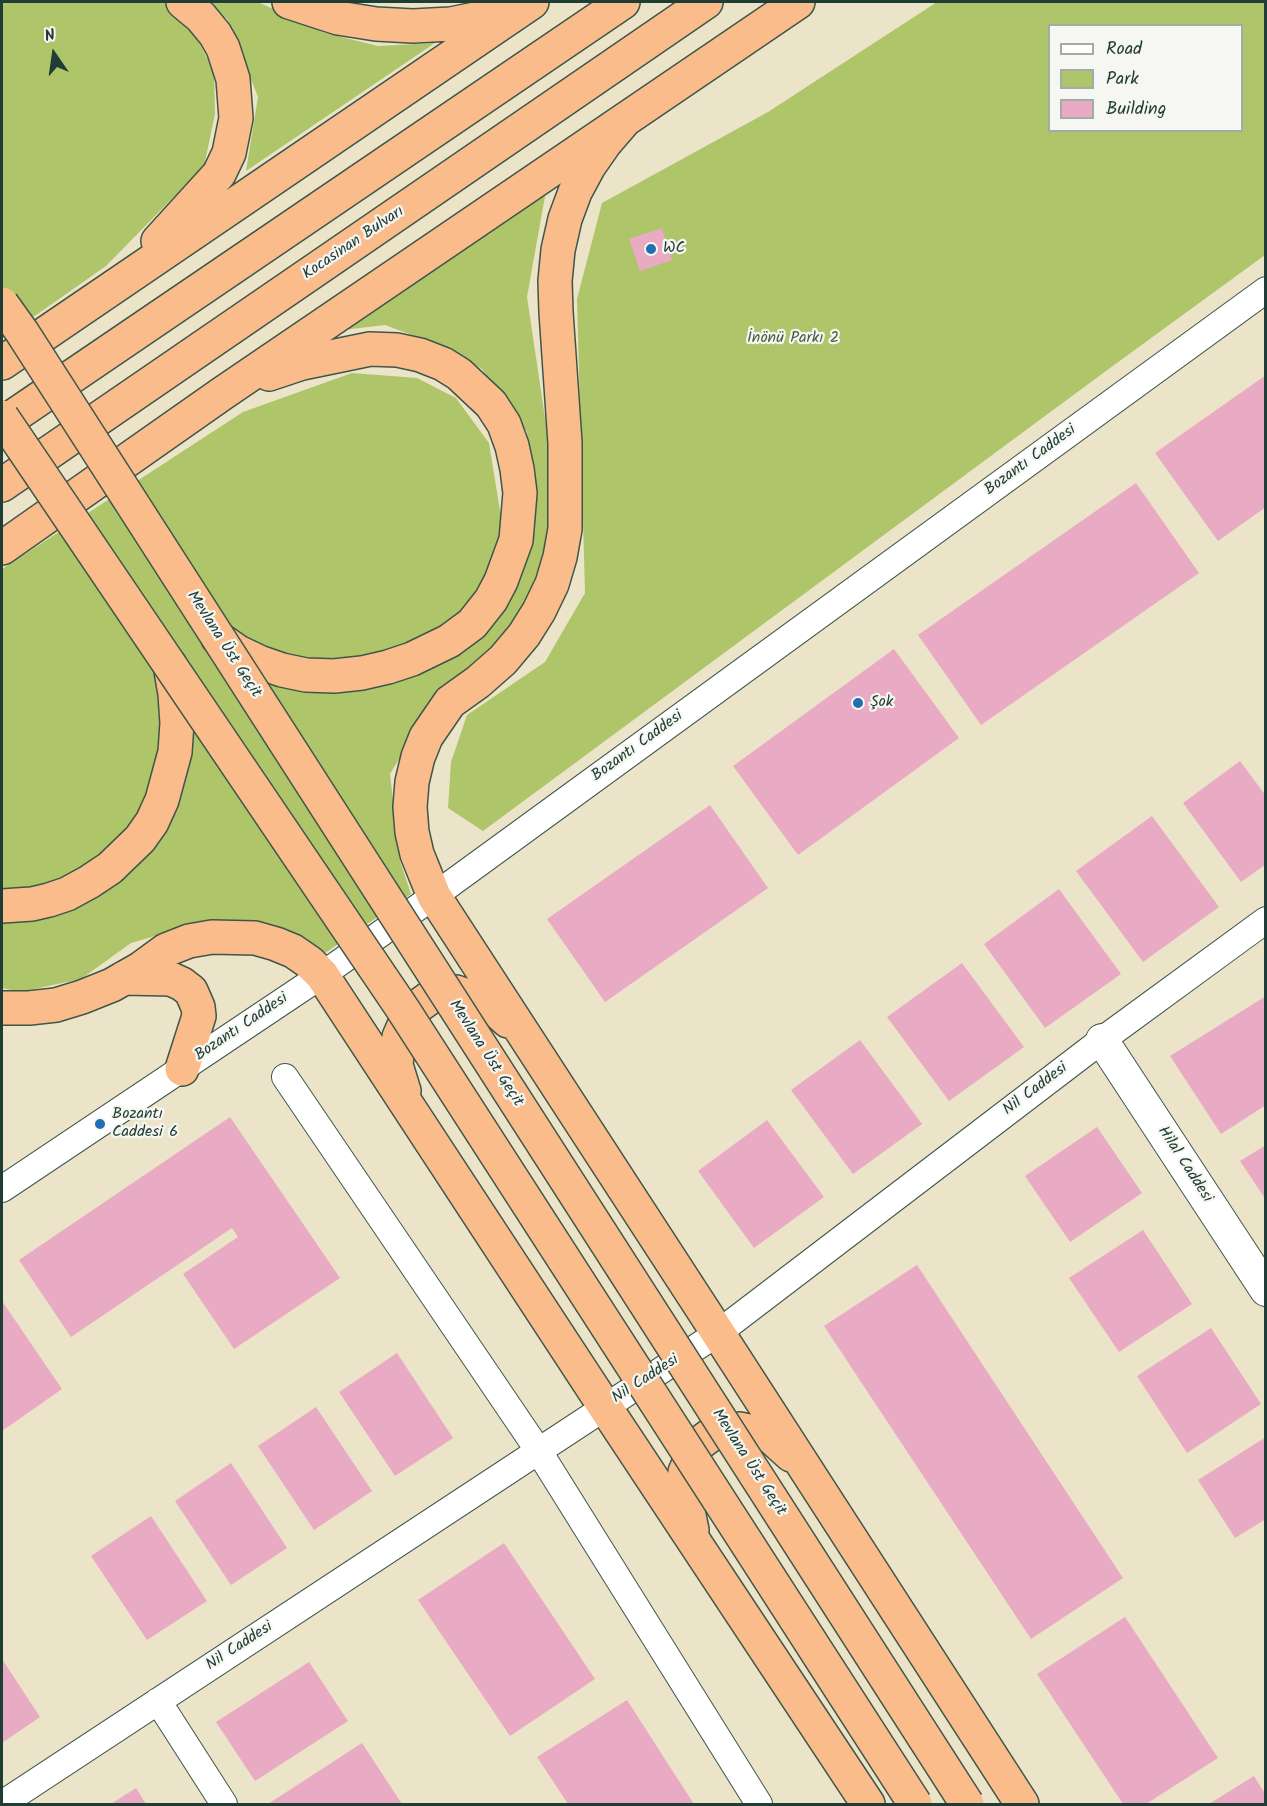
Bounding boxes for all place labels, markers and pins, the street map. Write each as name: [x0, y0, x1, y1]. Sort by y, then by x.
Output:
place label: WC: [663, 239, 685, 259]
marker: WC: [644, 242, 658, 256]
place label: Şok: [870, 693, 893, 713]
marker: Şok: [851, 696, 865, 710]
place label: Bozantı Caddesi 6: [112, 1105, 178, 1143]
marker: Bozantı Caddesi 6: [93, 1117, 107, 1131]

